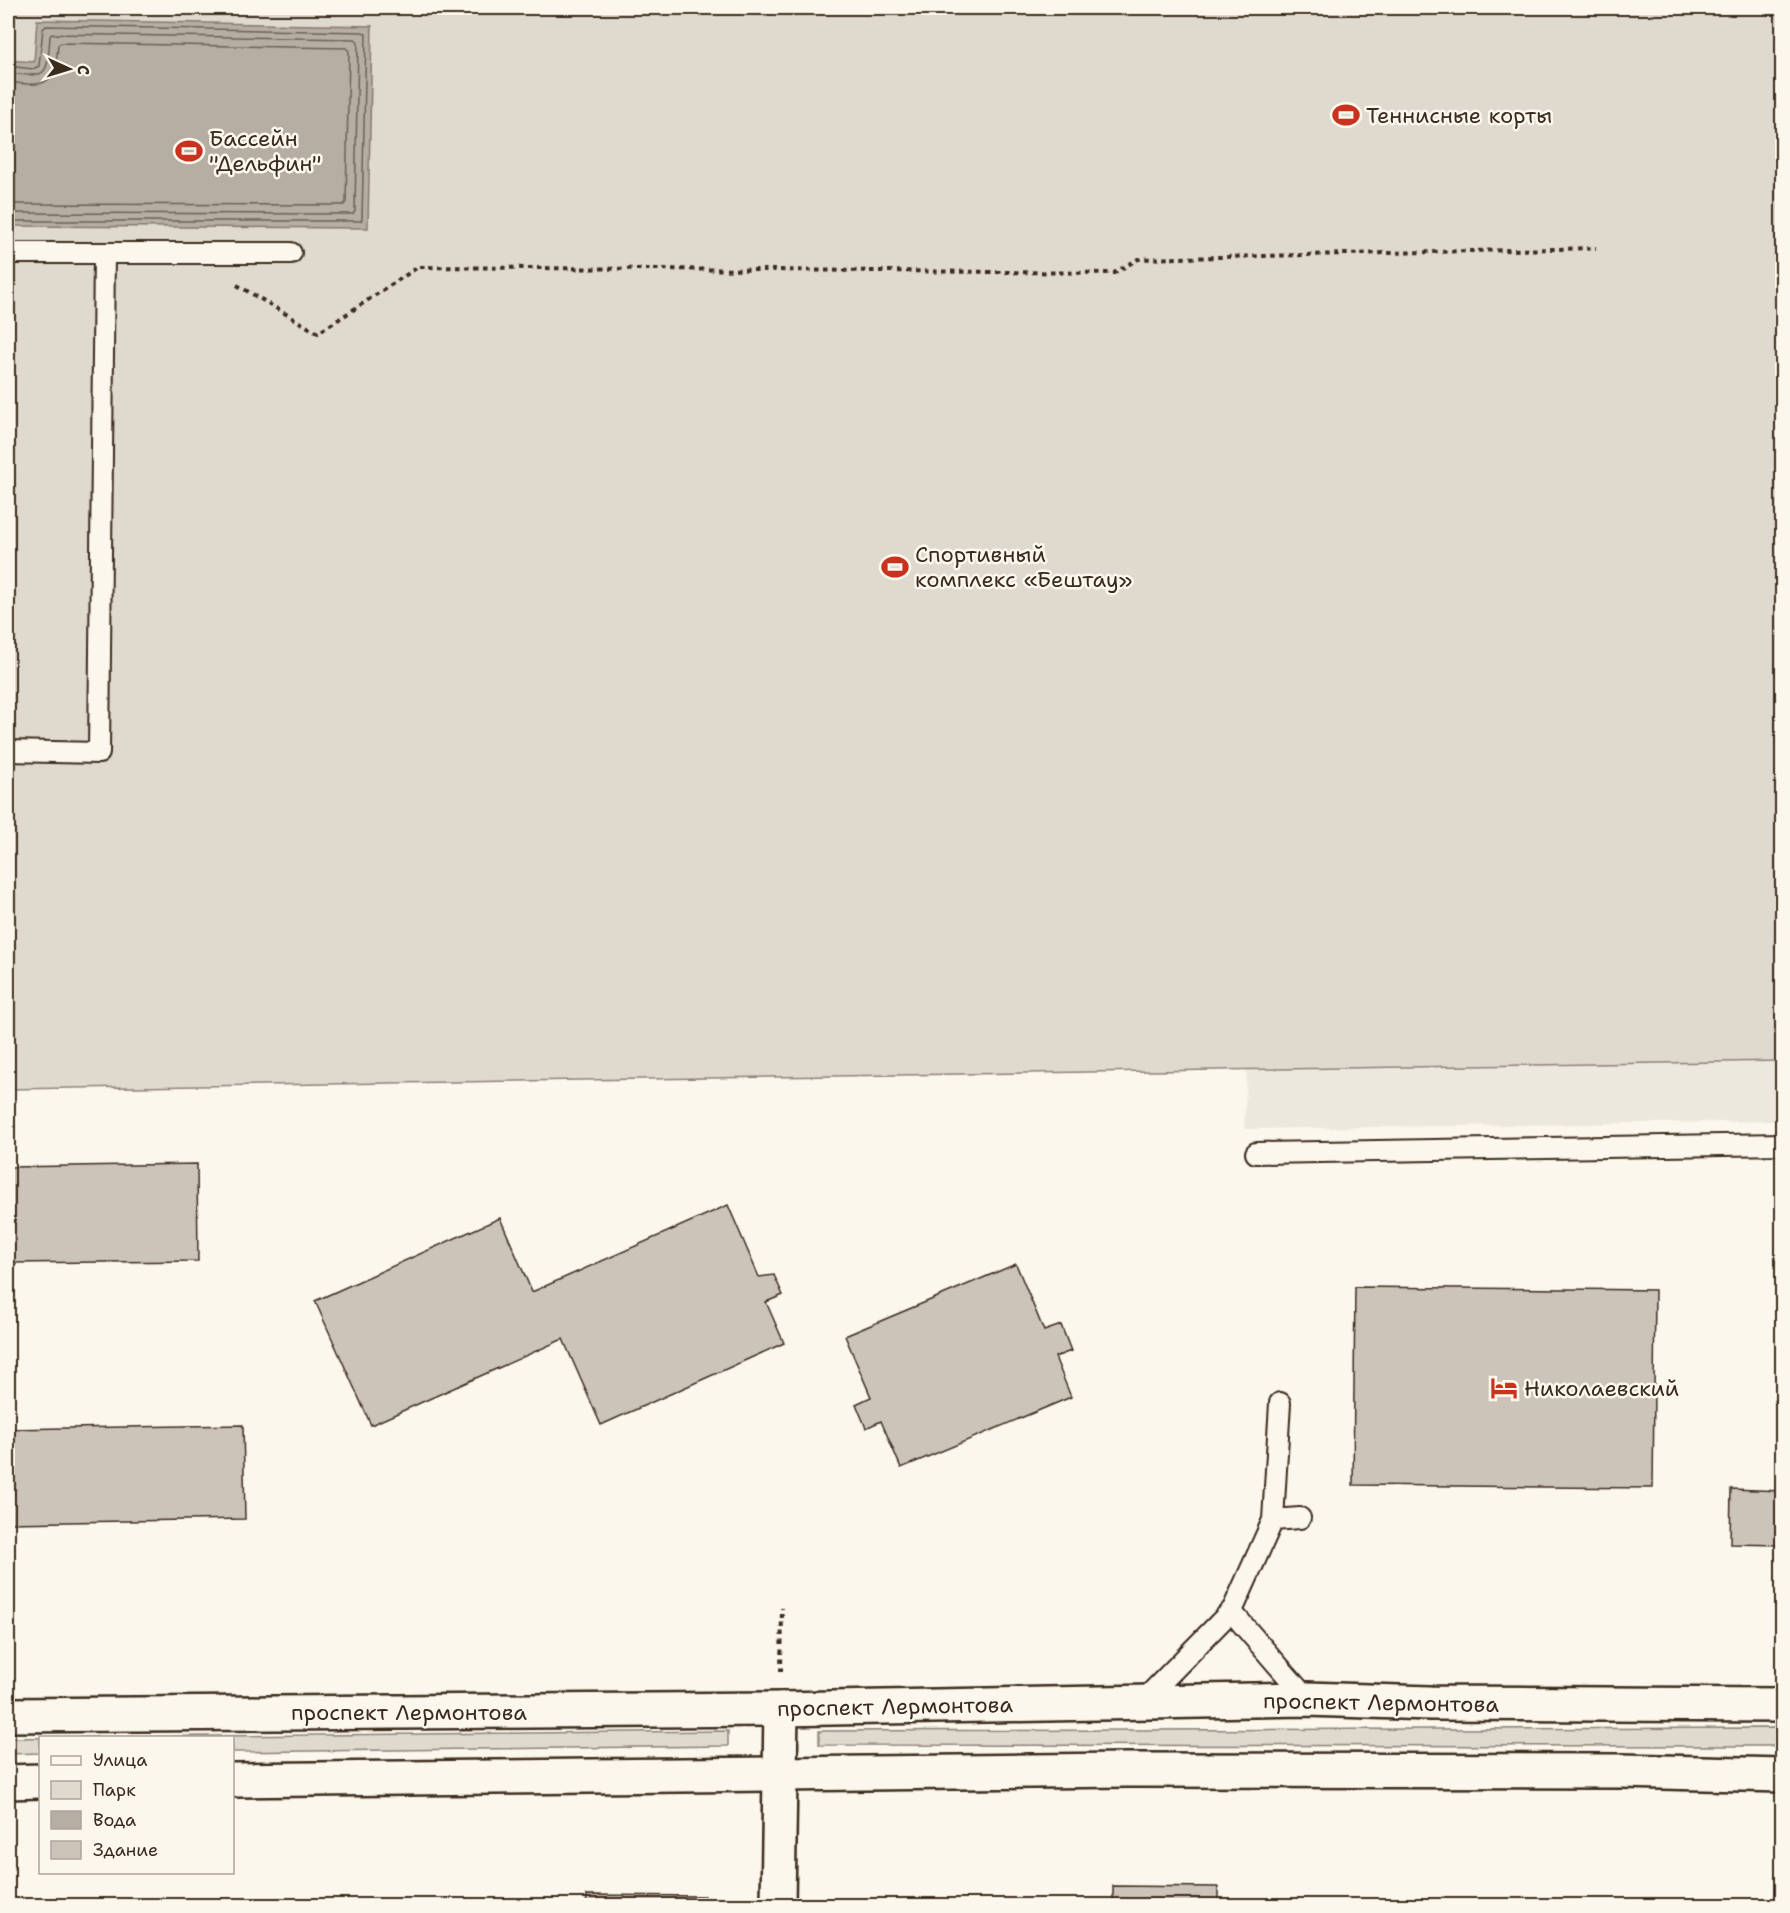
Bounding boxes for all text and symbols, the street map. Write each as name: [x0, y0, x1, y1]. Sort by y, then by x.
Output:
north arrow: [39, 39, 99, 99]
text: С: [73, 64, 94, 76]
sports icon: Теннисные корты: [1331, 100, 1361, 130]
place label: Теннисные корты: [1366, 101, 1552, 130]
place label: Бассейн "Дельфин": [209, 124, 322, 178]
sports icon: Бассейн "Дельфин": [174, 136, 204, 166]
place label: Спортивный комплекс «Бештау»: [915, 540, 1133, 594]
sports icon: Спортивный комплекс «Бештау»: [880, 552, 910, 582]
hotel icon: Николаевский: [1489, 1373, 1519, 1403]
place label: Николаевский: [1524, 1374, 1679, 1403]
street label: проспект Лермонтова: [1263, 1686, 1500, 1719]
street label: проспект Лермонтова: [777, 1690, 1014, 1723]
street label: проспект Лермонтова: [291, 1698, 527, 1727]
legend: [39, 1736, 234, 1874]
text: Улица: [93, 1748, 147, 1772]
text: Парк: [93, 1778, 136, 1802]
text: Вода: [93, 1808, 136, 1832]
text: Здание: [93, 1838, 158, 1862]

